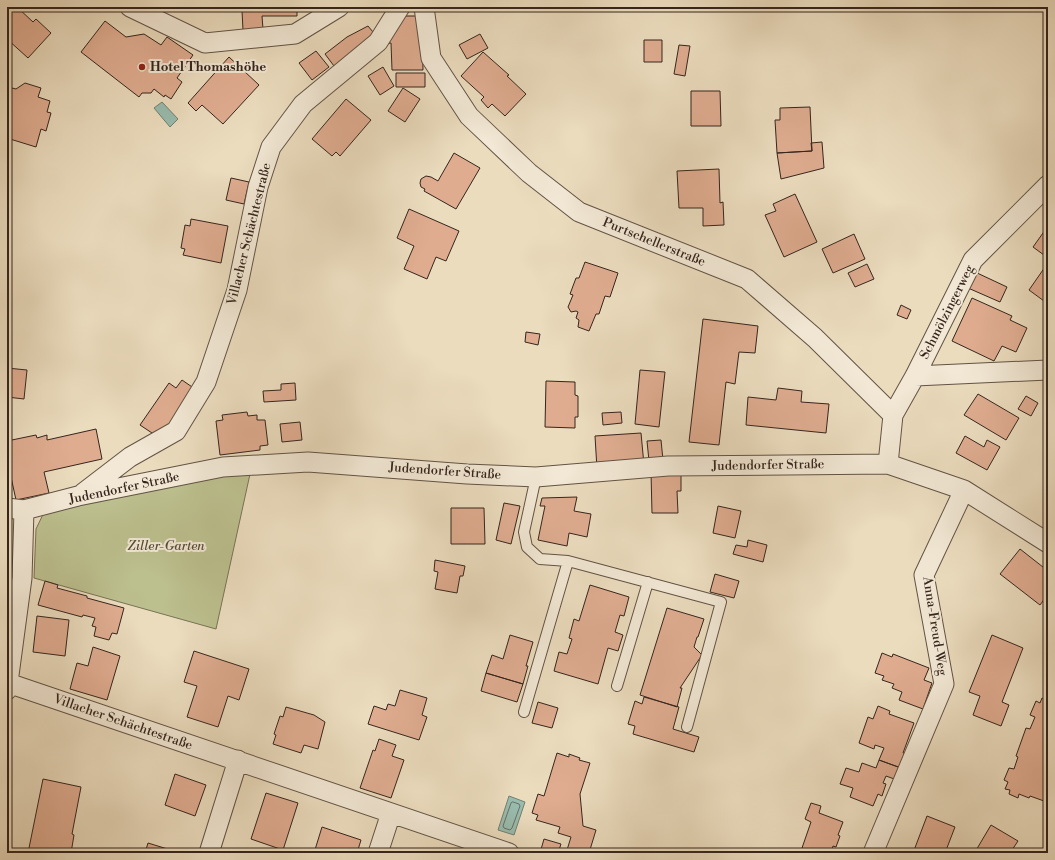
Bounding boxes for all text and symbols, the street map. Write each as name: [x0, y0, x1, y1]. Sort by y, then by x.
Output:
place label: Hotel Thomashöhe: [150, 59, 266, 75]
marker: Hotel Thomashöhe: [137, 62, 147, 72]
street label: Villacher Schächtestraße: [223, 161, 275, 308]
street label: Purtschellerstraße: [600, 214, 708, 270]
street label: Schmölzingerweg: [916, 262, 978, 362]
street label: Judendorfer Straße: [711, 456, 825, 474]
street label: Judendorfer Straße: [387, 459, 502, 483]
street label: Judendorfer Straße: [66, 468, 181, 508]
park label: Ziller-Garten: [127, 538, 205, 554]
street label: Anna-Freud-Weg: [919, 574, 951, 677]
street label: Villacher Schächtestraße: [50, 690, 195, 753]

